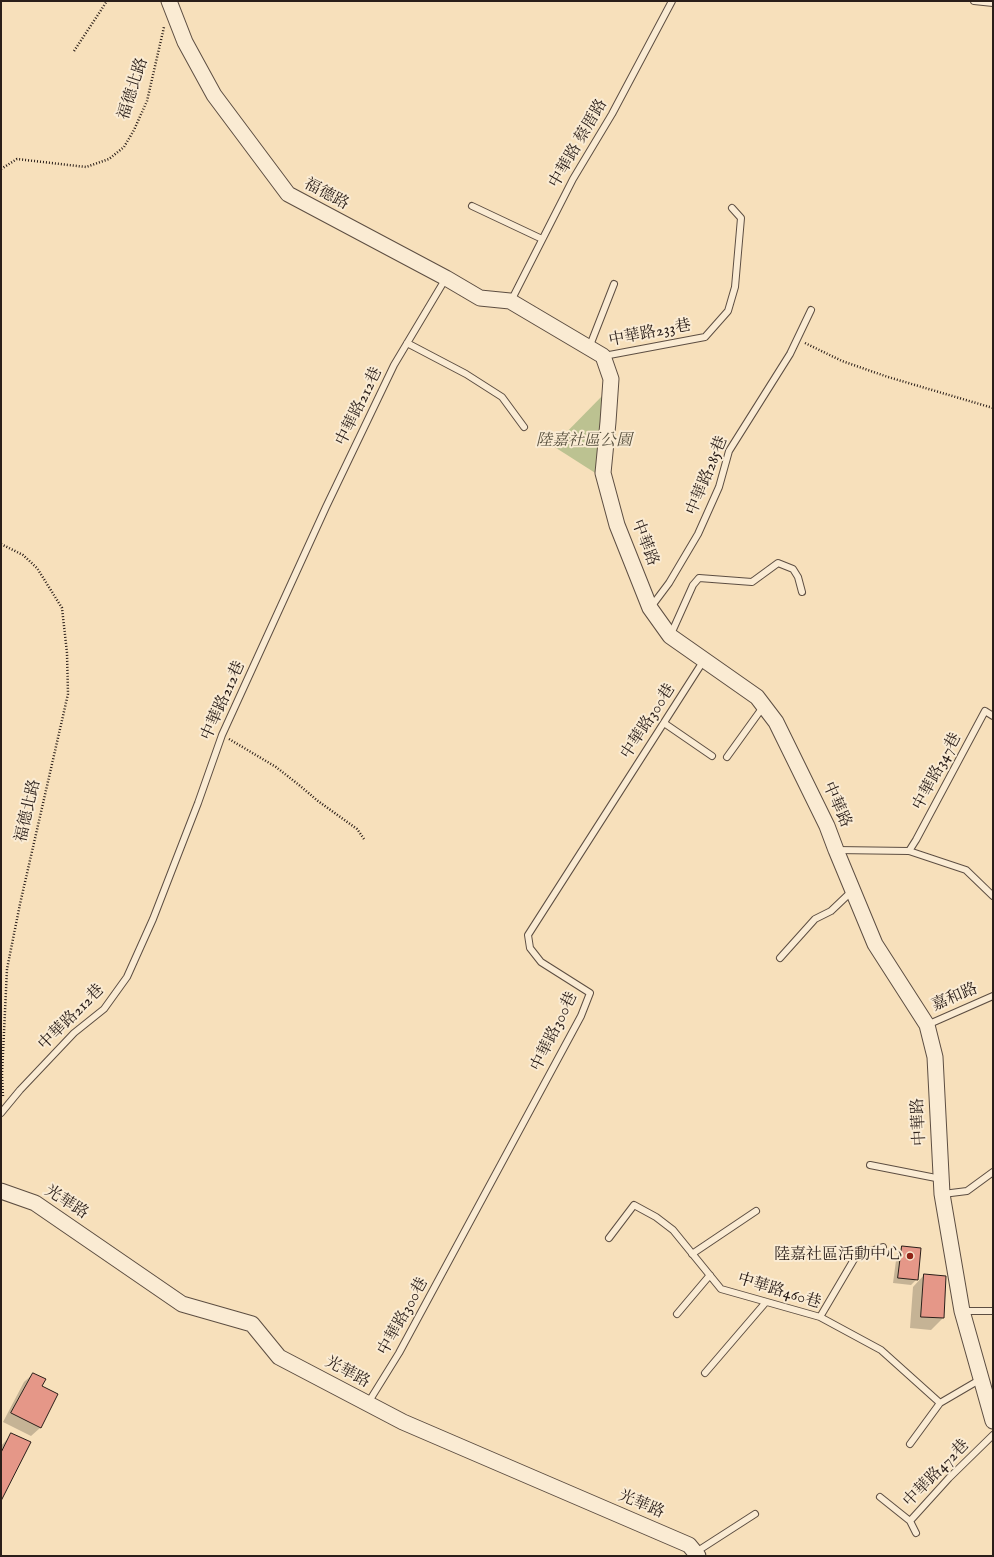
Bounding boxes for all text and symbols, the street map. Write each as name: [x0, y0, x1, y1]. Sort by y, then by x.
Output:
street label: 福德北路: [115, 56, 153, 122]
street label: 中華路 蔡厝路: [546, 96, 612, 192]
street label: 福德路: [300, 175, 352, 215]
street label: 中華路233巷: [607, 317, 693, 351]
street label: 中華路212巷: [333, 365, 387, 449]
park label: 陸嘉社區公園: [536, 432, 632, 452]
street label: 中華路285巷: [683, 434, 733, 518]
street label: 中華路: [626, 517, 662, 569]
street label: 中華路212巷: [198, 658, 250, 744]
street label: 中華路300巷: [618, 681, 680, 763]
street label: 中華路347巷: [910, 730, 966, 814]
street label: 福德北路: [12, 778, 46, 844]
street label: 中華路: [817, 779, 855, 831]
street label: 嘉和路: [929, 980, 981, 1016]
street label: 中華路212巷: [35, 981, 109, 1055]
street label: 中華路300巷: [528, 989, 582, 1075]
street label: 中華路: [909, 1098, 931, 1146]
street label: 光華路: [41, 1182, 91, 1224]
place label: 陸嘉社區活動中心: [774, 1246, 902, 1266]
marker: 陸嘉社區活動中心: [905, 1251, 915, 1261]
street label: 中華路460巷: [735, 1270, 823, 1314]
street label: 中華路300巷: [375, 1275, 433, 1359]
street label: 光華路: [321, 1353, 373, 1393]
street label: 中華路472巷: [900, 1436, 974, 1512]
street label: 光華路: [615, 1487, 667, 1523]

